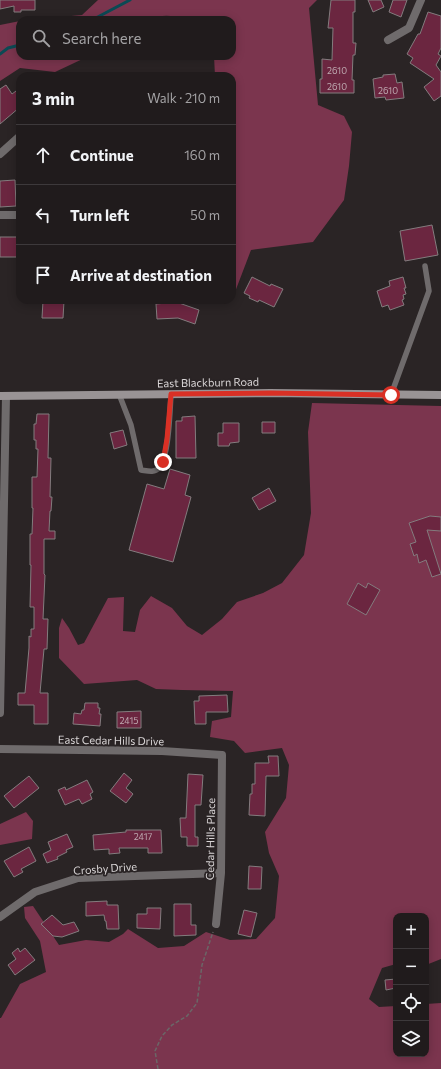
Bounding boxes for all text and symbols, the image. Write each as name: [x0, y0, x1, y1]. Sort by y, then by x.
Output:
search box: [16, 16, 236, 60]
icon: search: [30, 27, 52, 49]
text: Search here: [62, 29, 141, 47]
house number: 2610: [327, 65, 347, 76]
house number: 2610: [327, 81, 347, 92]
house number: 2610: [378, 85, 398, 96]
text: 3 min: [32, 88, 75, 109]
text: Walk · 210 m: [147, 90, 220, 106]
icon: ahead: [32, 144, 54, 166]
text: Continue: [70, 146, 134, 164]
text: 160 m: [184, 147, 220, 163]
icon: left: [32, 204, 54, 226]
text: Turn left: [70, 206, 129, 224]
text: 50 m: [190, 207, 220, 223]
icon: arrive: [32, 264, 54, 286]
text: Arrive at destination: [70, 266, 212, 284]
street label: East Blackburn Road: [157, 375, 259, 389]
route start: [382, 386, 400, 404]
route end: [154, 453, 172, 471]
house number: 2415: [120, 715, 138, 726]
street label: East Cedar Hills Drive: [58, 733, 164, 747]
street label: Cedar Hills Place: [203, 797, 217, 880]
house number: 2417: [134, 831, 153, 842]
street label: Crosby Drive: [73, 859, 138, 877]
map controls: [393, 913, 429, 1057]
button: +: [393, 913, 429, 949]
button: −: [393, 949, 429, 985]
button: locate: [393, 985, 429, 1021]
button: layers: [393, 1021, 429, 1057]

